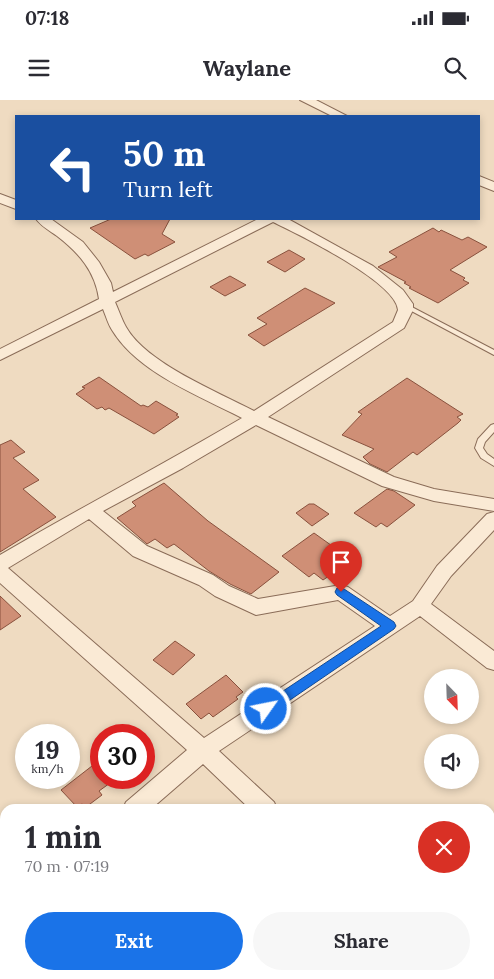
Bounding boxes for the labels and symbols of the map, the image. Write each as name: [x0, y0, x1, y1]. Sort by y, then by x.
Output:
pin: [320, 541, 362, 592]
north arrow: [424, 669, 479, 724]
position arrow: [239, 682, 291, 734]
speed limit sign: 30: [90, 724, 155, 789]

